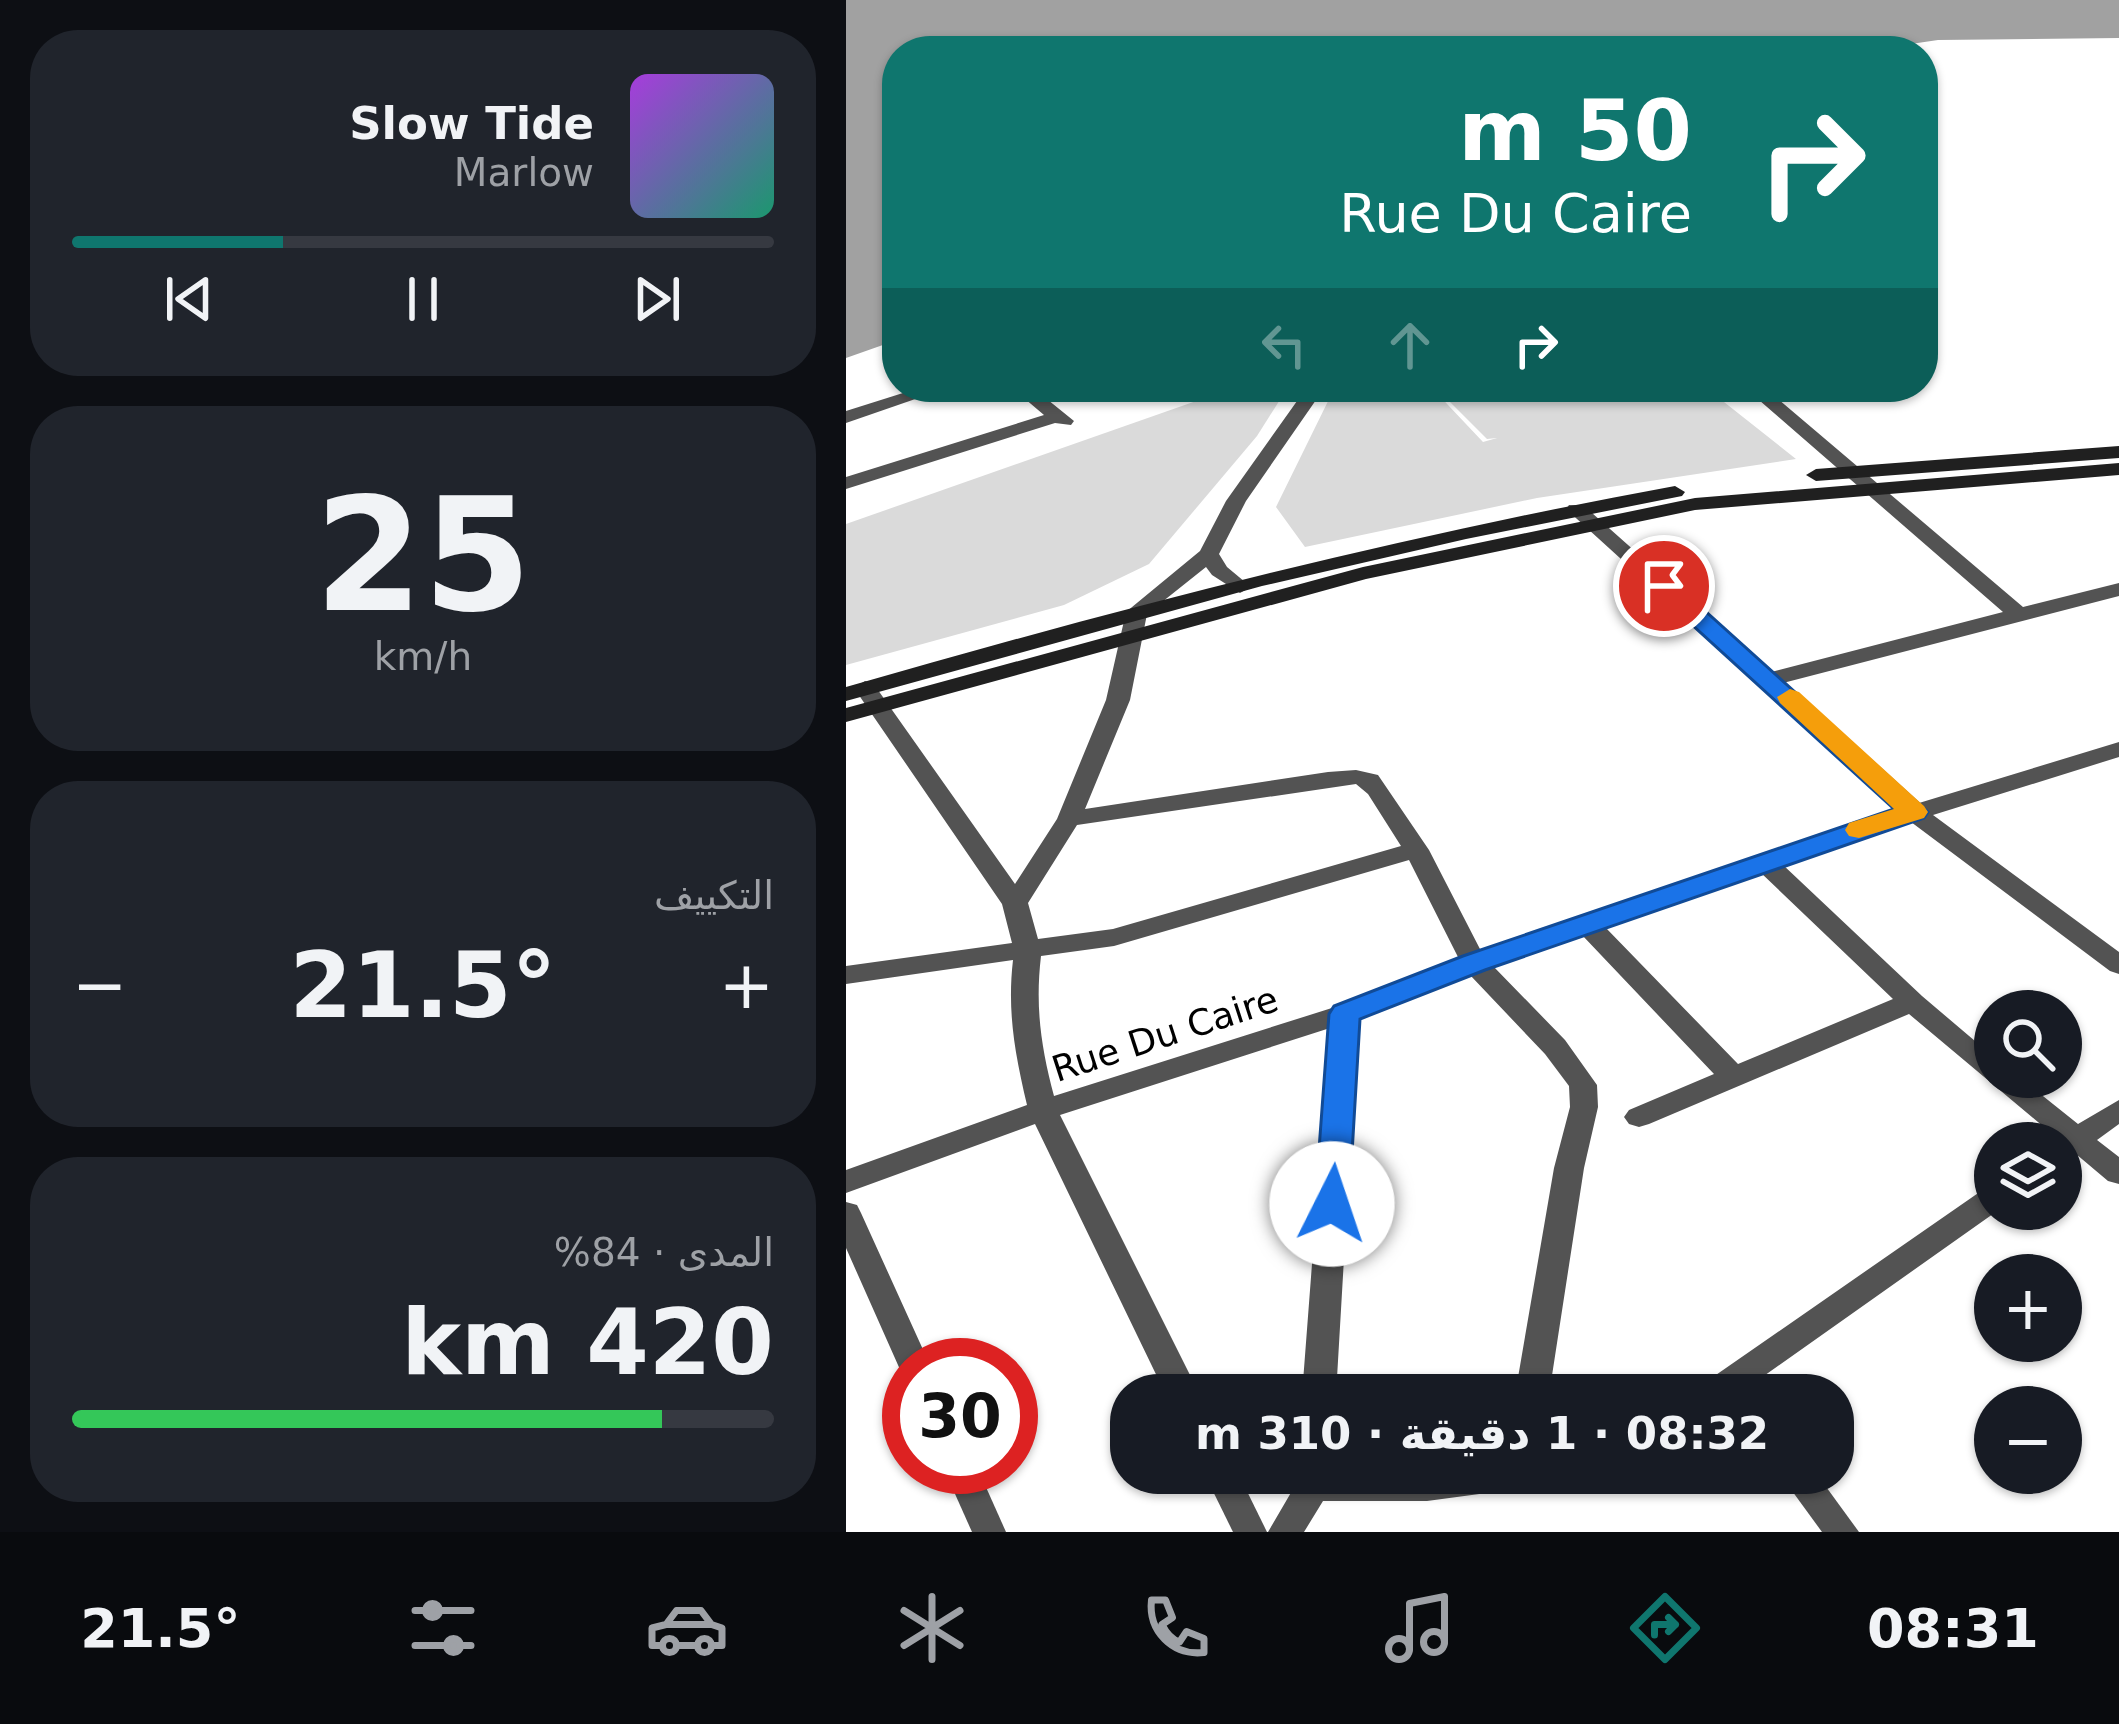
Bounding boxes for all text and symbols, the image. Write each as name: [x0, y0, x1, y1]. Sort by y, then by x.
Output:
text: 50 m: [1458, 82, 1692, 180]
icon: right: [1734, 84, 1890, 240]
text: Slow Tide: [349, 97, 594, 150]
text: Marlow: [454, 150, 594, 195]
text: Rue Du Caire: [1339, 182, 1692, 245]
icon: previous: [156, 266, 222, 332]
icon: pause: [390, 266, 456, 332]
icon: next: [624, 266, 690, 332]
icon: left: [1251, 312, 1317, 378]
icon: ahead: [1377, 312, 1443, 378]
icon: right: [1503, 312, 1569, 378]
text: 25: [314, 465, 532, 647]
pin: [1613, 535, 1715, 637]
icon: arrive: [1631, 553, 1697, 619]
text: km/h: [374, 634, 472, 679]
text: التكييف: [654, 873, 774, 918]
text: 21.5°: [289, 933, 557, 1038]
text: −: [72, 947, 127, 1024]
text: +: [719, 947, 774, 1024]
street label: Rue Du Caire: [1047, 978, 1283, 1090]
map controls: [1974, 990, 2082, 1494]
button: search: [1974, 990, 2082, 1098]
button: layers: [1974, 1122, 2082, 1230]
position arrow: [1269, 1141, 1395, 1267]
text: المدى · 84%: [554, 1230, 774, 1275]
button: +: [1974, 1254, 2082, 1362]
text: 420 km: [401, 1290, 774, 1395]
speed limit sign: 30: [882, 1338, 1038, 1494]
button: −: [1974, 1386, 2082, 1494]
text: 08:32 · 1 دقيقة · 310 m: [1195, 1407, 1769, 1460]
icon: filters: [401, 1586, 485, 1670]
icon: car: [645, 1586, 729, 1670]
icon: climate: [890, 1586, 974, 1670]
icon: phone: [1134, 1586, 1218, 1670]
icon: music: [1378, 1586, 1462, 1670]
icon: directions: [1623, 1586, 1707, 1670]
text: 21.5°: [80, 1597, 240, 1660]
text: 08:31: [1867, 1597, 2039, 1660]

